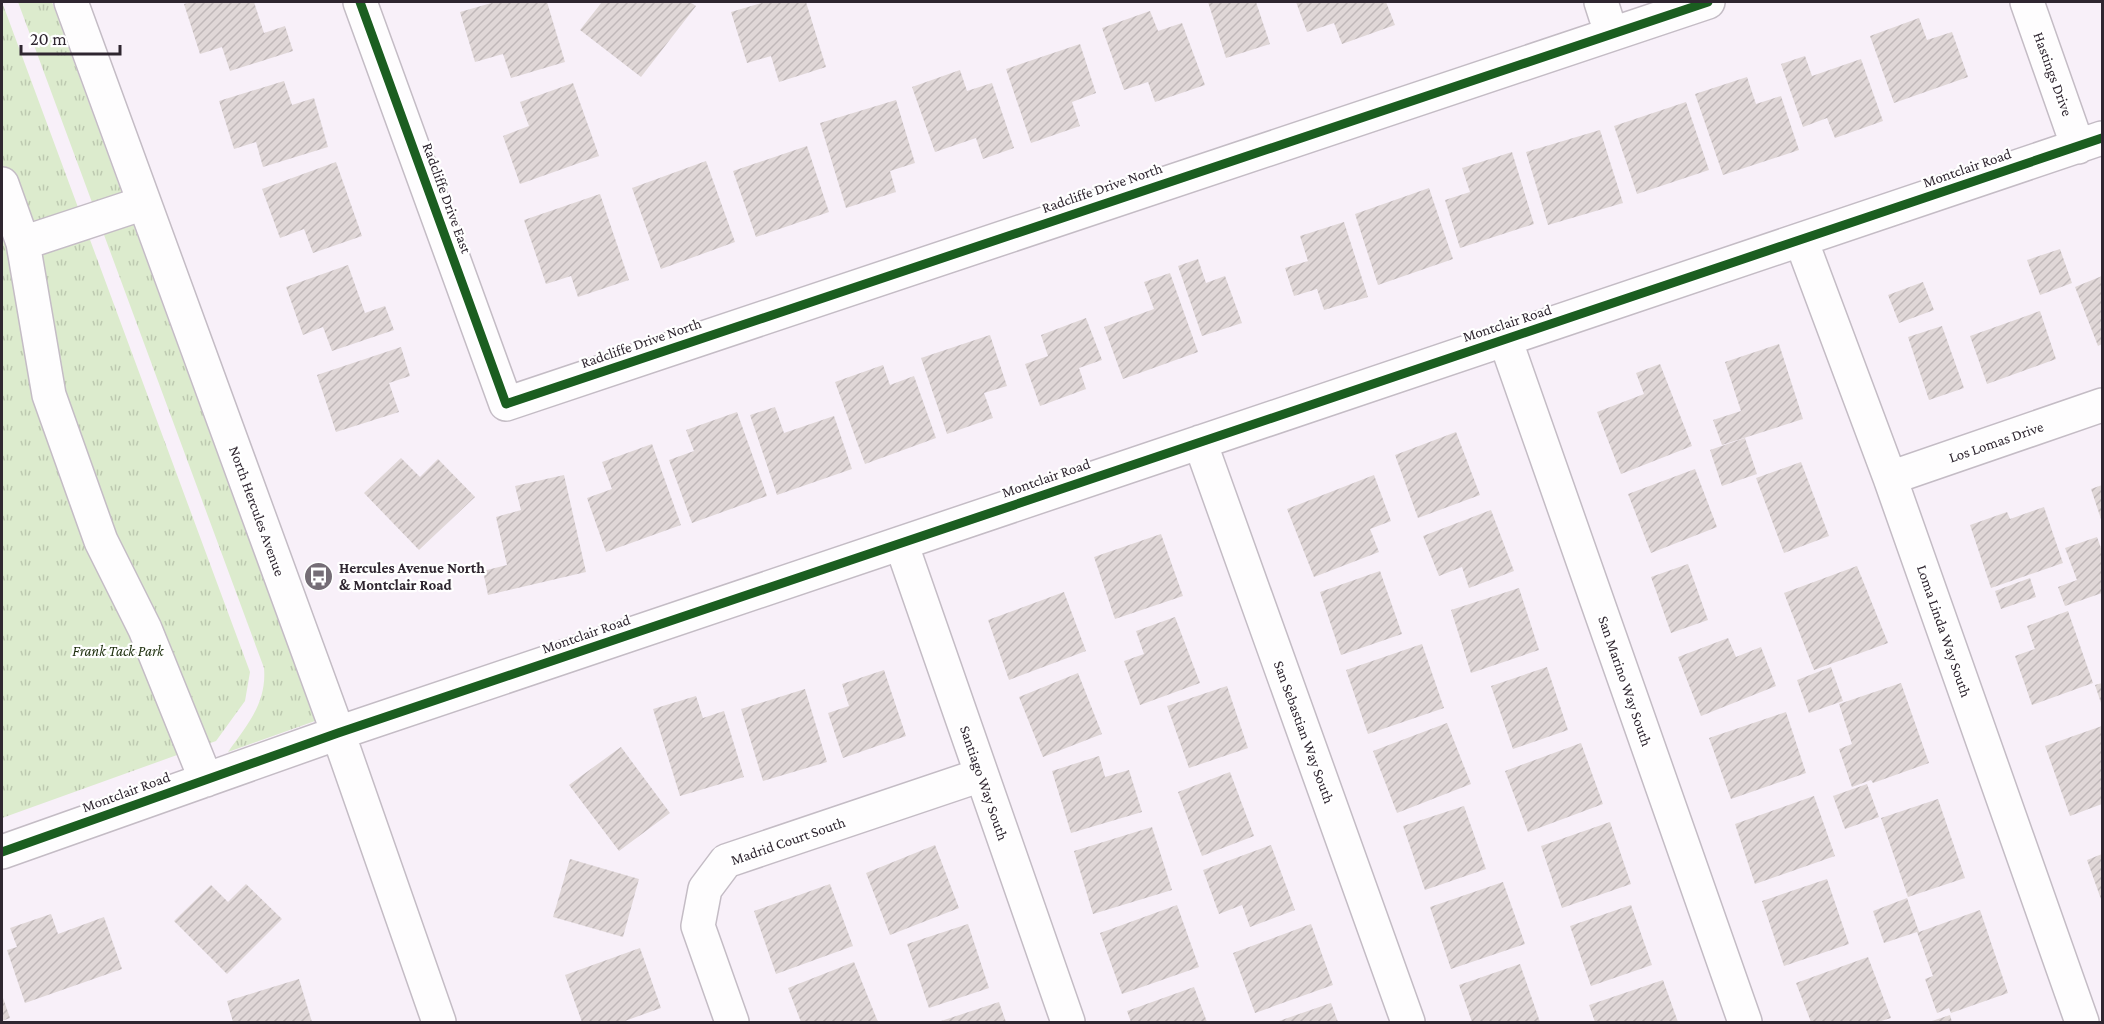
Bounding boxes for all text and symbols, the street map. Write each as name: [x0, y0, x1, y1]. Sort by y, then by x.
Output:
scale bar: [21, 18, 120, 56]
text: 20 m: [30, 29, 67, 49]
street label: Hastings Drive: [2029, 30, 2076, 119]
street label: Radcliffe Drive East: [420, 140, 475, 257]
street label: Montclair Road: [1921, 145, 2013, 191]
street label: Radcliffe Drive North: [1040, 160, 1164, 216]
street label: Montclair Road: [1461, 301, 1553, 345]
street label: Radcliffe Drive North: [579, 315, 703, 371]
street label: Los Lomas Drive: [1947, 418, 2046, 466]
street label: North Hercules Avenue: [226, 444, 288, 579]
street label: Montclair Road: [1000, 455, 1092, 501]
place label: Hercules Avenue North & Montclair Road: [339, 560, 485, 593]
bus stop icon: Hercules Avenue North & Montclair Road: [302, 561, 334, 593]
street label: Loma Linda Way South: [1913, 563, 1974, 700]
street label: Montclair Road: [540, 611, 632, 657]
street label: San Marino Way South: [1594, 614, 1655, 749]
park label: Frank Tack Park: [72, 643, 165, 659]
street label: San Sebastian Way South: [1270, 658, 1337, 806]
street label: Santiago Way South: [956, 723, 1011, 843]
street label: Montclair Road: [80, 769, 172, 815]
street label: Madrid Court South: [729, 814, 847, 868]

